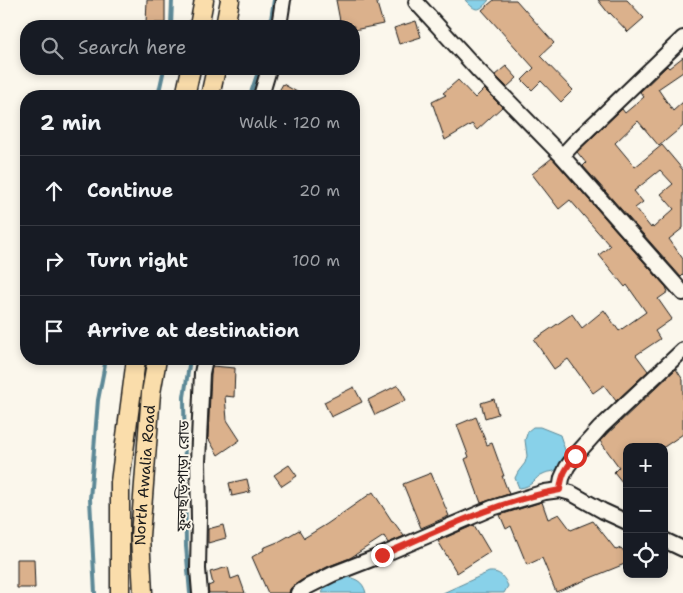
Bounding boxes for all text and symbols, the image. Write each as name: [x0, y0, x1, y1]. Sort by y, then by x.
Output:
search box: [20, 20, 360, 75]
icon: search: [38, 34, 66, 62]
text: Search here: [78, 35, 187, 60]
text: 2 min: [40, 109, 101, 137]
text: Walk · 120 m: [239, 112, 340, 133]
icon: ahead: [40, 177, 68, 205]
text: Continue: [87, 178, 173, 203]
text: 20 m: [299, 180, 340, 201]
icon: right: [40, 247, 68, 275]
text: Turn right: [87, 248, 188, 273]
text: 100 m: [292, 250, 340, 271]
icon: arrive: [40, 317, 68, 345]
text: Arrive at destination: [87, 318, 299, 343]
street label: North Awalia Road: [130, 404, 160, 546]
street label: ফুলছড়িপাড়া রোড: [172, 420, 194, 533]
map controls: [623, 443, 668, 578]
button: +: [623, 443, 668, 488]
route start: [564, 445, 587, 468]
button: −: [623, 488, 668, 533]
button: locate: [623, 533, 668, 578]
route end: [371, 544, 394, 567]

